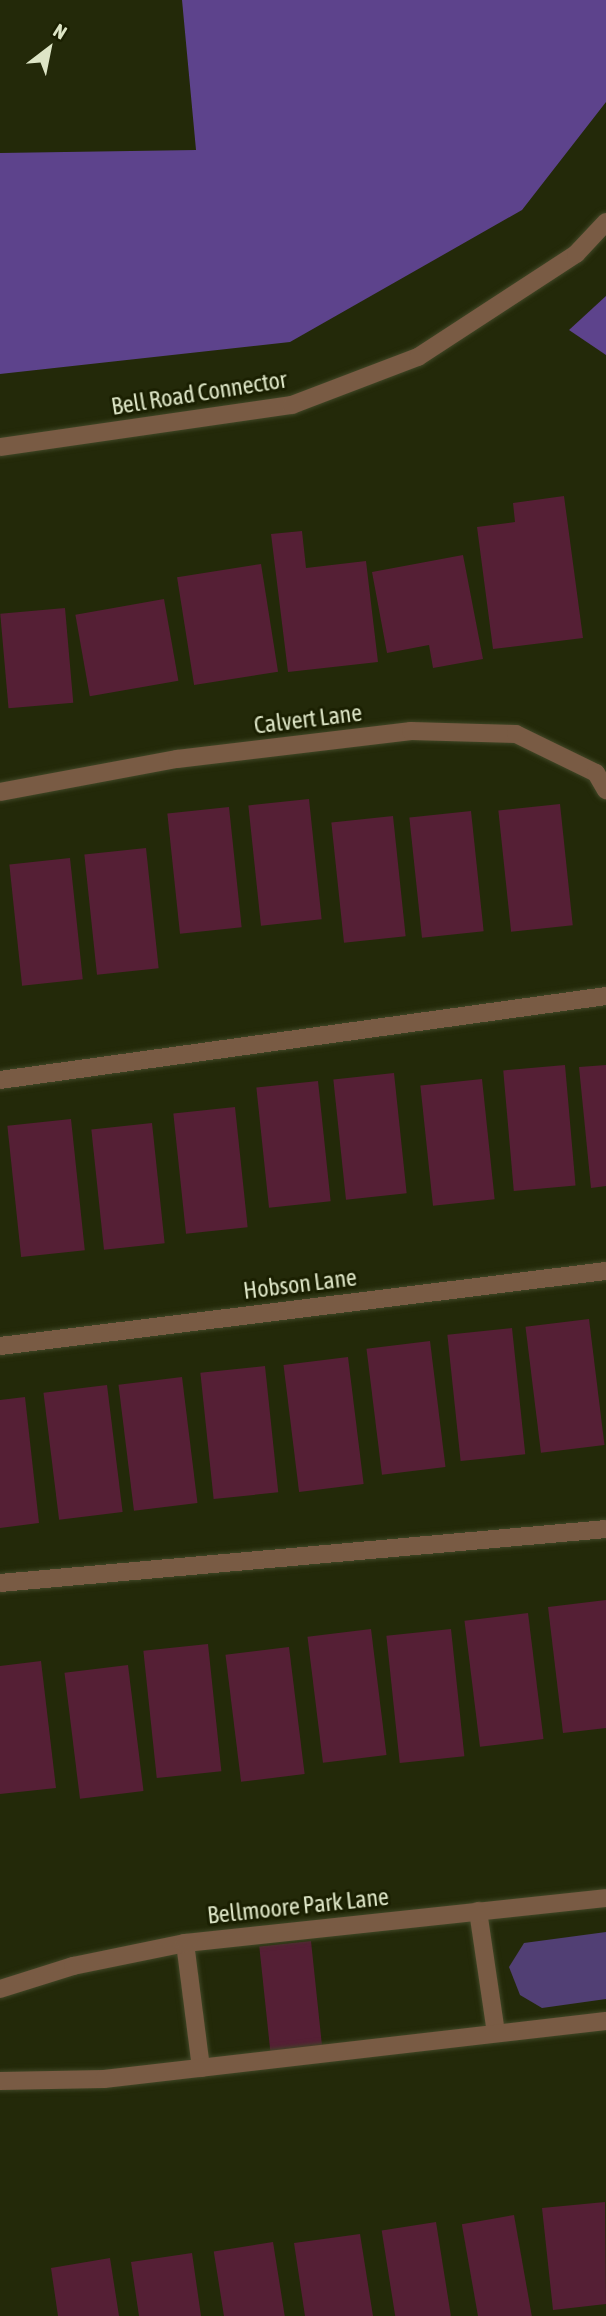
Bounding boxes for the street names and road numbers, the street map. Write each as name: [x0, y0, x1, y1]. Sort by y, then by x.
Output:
street label: Bell Road Connector: [109, 365, 289, 421]
street label: Calvert Lane: [252, 698, 364, 740]
street label: Hobson Lane: [242, 1263, 358, 1305]
street label: Bellmoore Park Lane: [206, 1882, 390, 1930]

